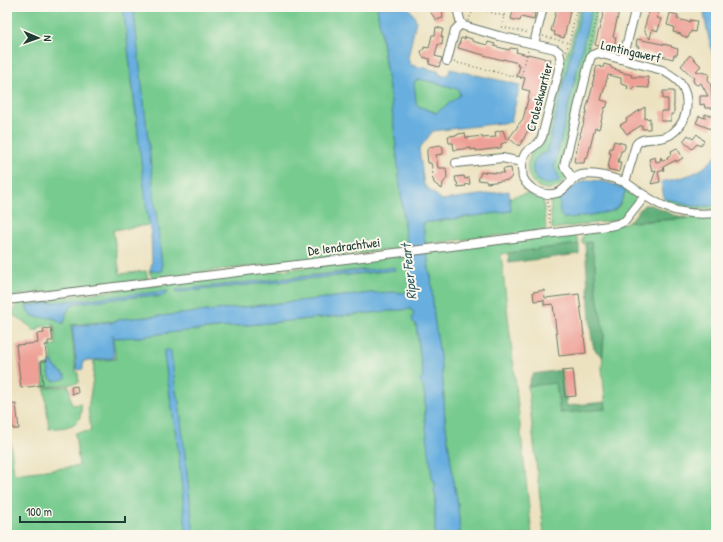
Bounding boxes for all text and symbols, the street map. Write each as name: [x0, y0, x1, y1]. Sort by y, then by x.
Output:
north arrow: [18, 18, 58, 58]
text: N: [41, 35, 55, 42]
street label: Lantingawerf: [599, 35, 663, 67]
street label: Croleskwartier: [521, 61, 557, 133]
street label: De Iendrachtwei: [307, 233, 381, 259]
water label: Riper Feart: [395, 241, 421, 301]
scale bar: [20, 498, 125, 524]
text: 100 m: [26, 503, 52, 520]

